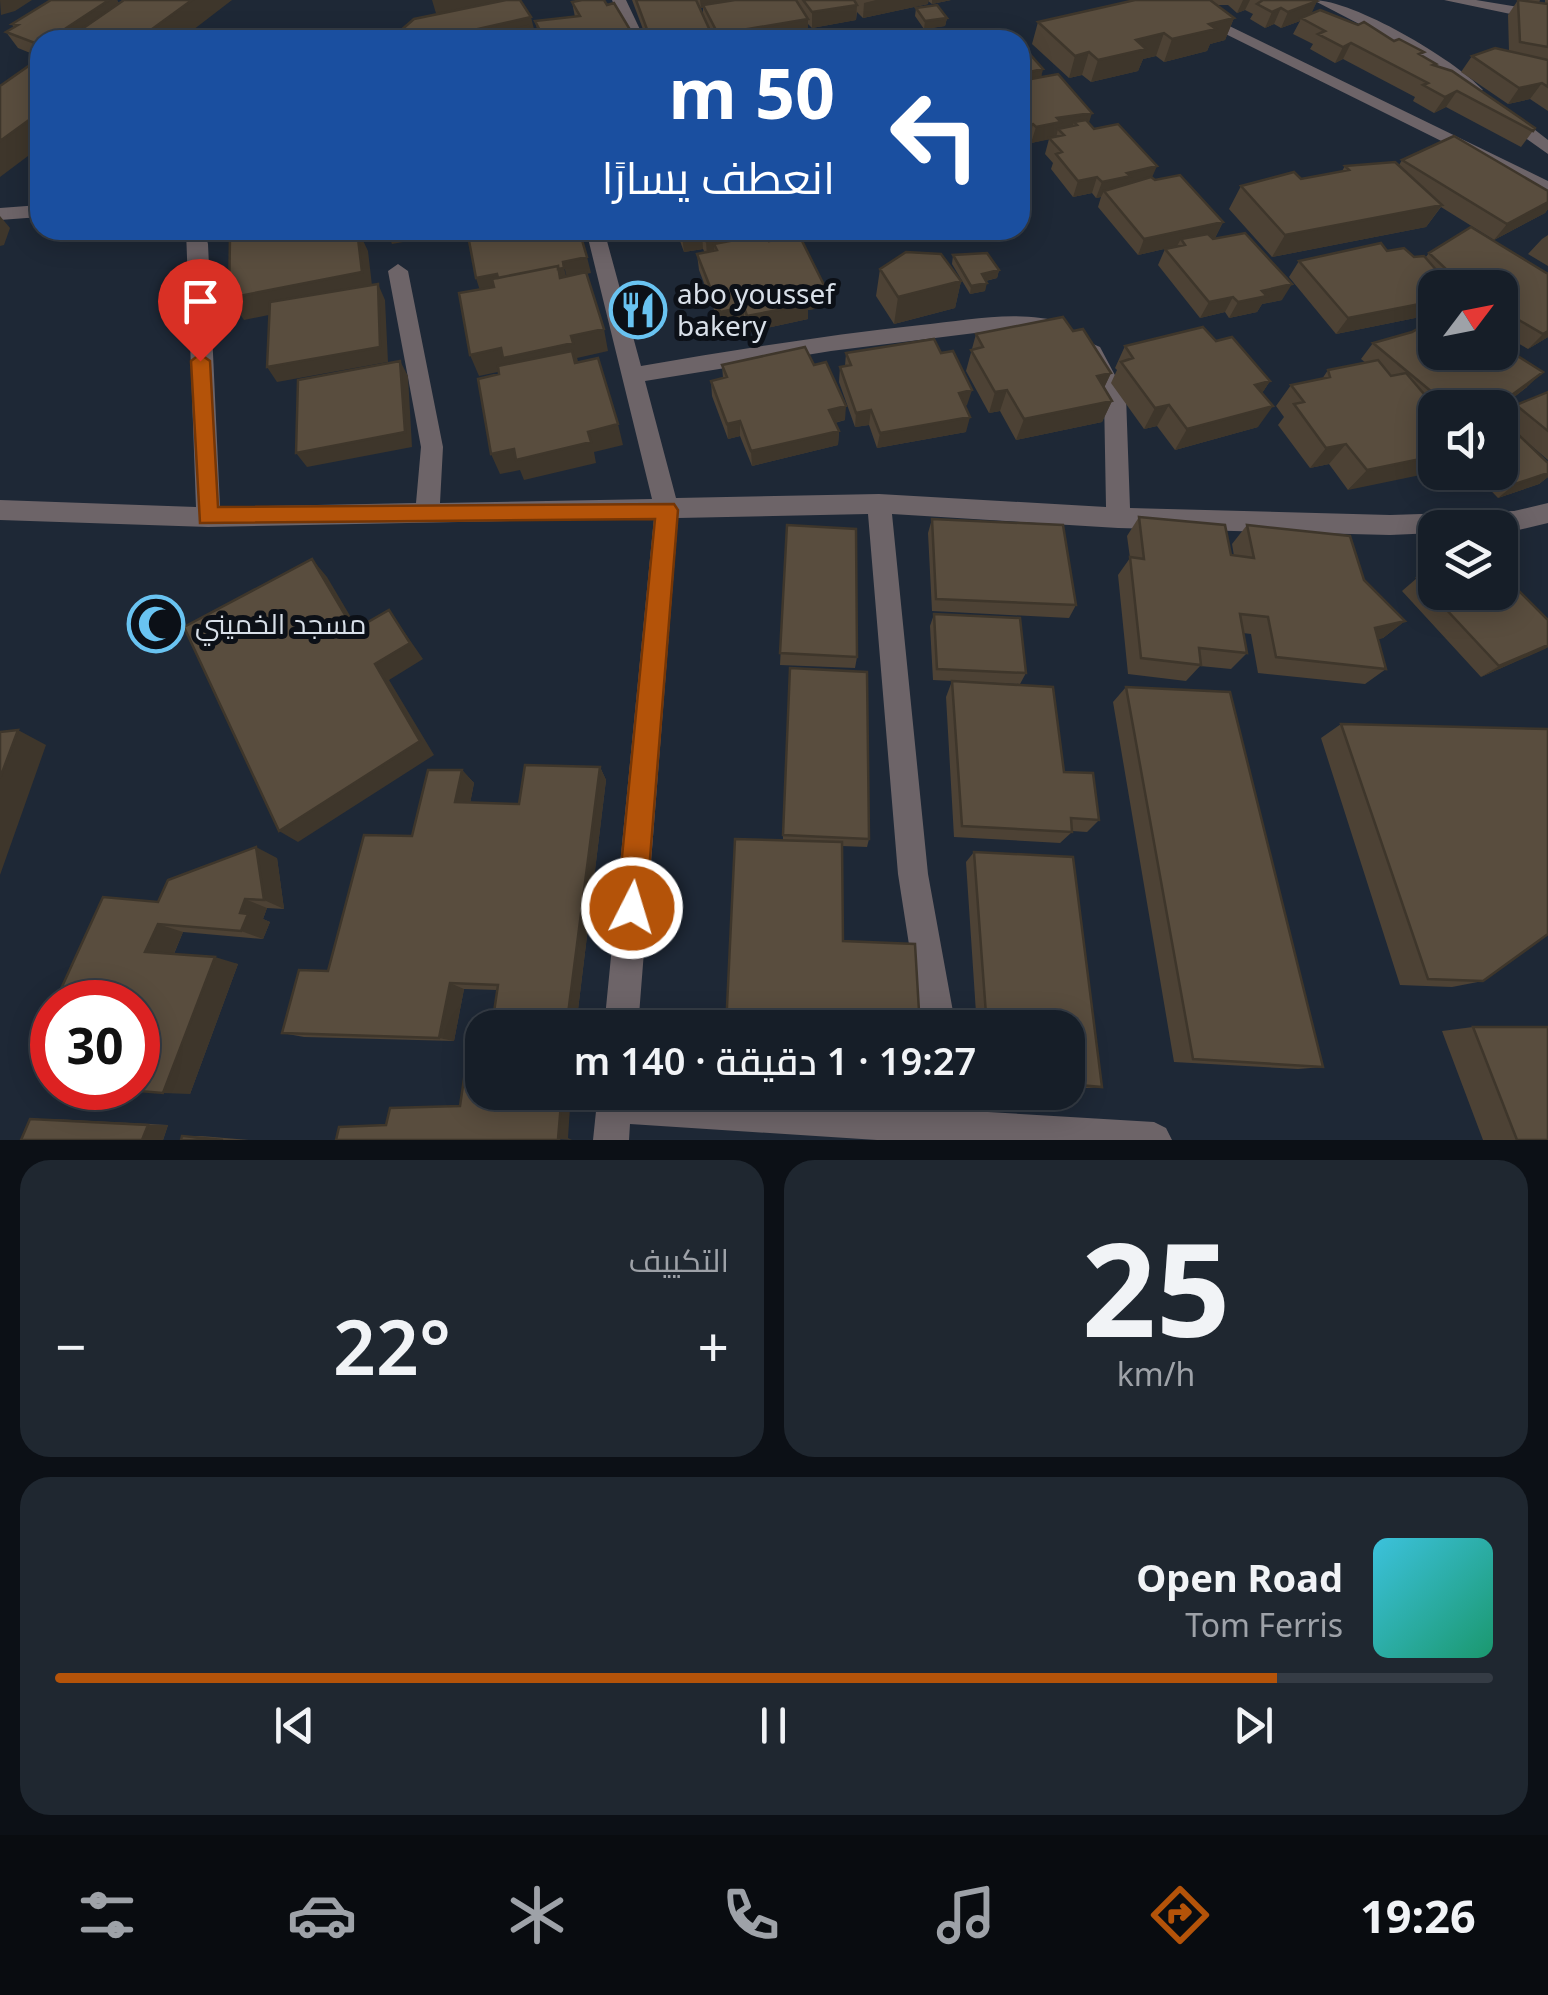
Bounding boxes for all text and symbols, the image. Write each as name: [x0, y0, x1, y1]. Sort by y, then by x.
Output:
text: 50 m: [668, 44, 835, 140]
icon: left: [870, 70, 1000, 200]
text: انعطف يسارًا: [601, 146, 835, 207]
pin: [158, 259, 243, 362]
north arrow: [1418, 270, 1518, 370]
map controls: [1418, 270, 1518, 610]
icon: arrive: [173, 274, 228, 329]
place label: abo youssef bakery: [677, 274, 836, 344]
restaurant icon: abo youssef bakery: [608, 280, 668, 340]
button: sound: [1418, 390, 1518, 490]
button: layers: [1418, 510, 1518, 610]
mosque icon: مسجد الخميني: [126, 594, 186, 654]
place label: مسجد الخميني: [195, 604, 367, 646]
position arrow: [580, 856, 684, 960]
speed limit sign: 30: [30, 980, 160, 1110]
text: 19:27 · 1 دقيقة · 140 m: [574, 1034, 976, 1086]
text: 25: [1082, 1198, 1230, 1375]
text: التكييف: [629, 1238, 729, 1281]
text: 22°: [333, 1295, 451, 1397]
text: −: [55, 1308, 86, 1383]
text: +: [698, 1308, 729, 1383]
text: km/h: [1117, 1352, 1195, 1395]
text: Open Road: [1136, 1551, 1343, 1603]
text: Tom Ferris: [1185, 1603, 1343, 1646]
icon: previous: [267, 1698, 322, 1753]
icon: pause: [746, 1698, 801, 1753]
icon: next: [1226, 1698, 1281, 1753]
icon: filters: [72, 1880, 142, 1950]
icon: car: [287, 1880, 357, 1950]
icon: climate: [502, 1880, 572, 1950]
icon: phone: [716, 1880, 786, 1950]
icon: music: [931, 1880, 1001, 1950]
icon: directions: [1145, 1880, 1215, 1950]
text: 19:26: [1360, 1885, 1476, 1946]

